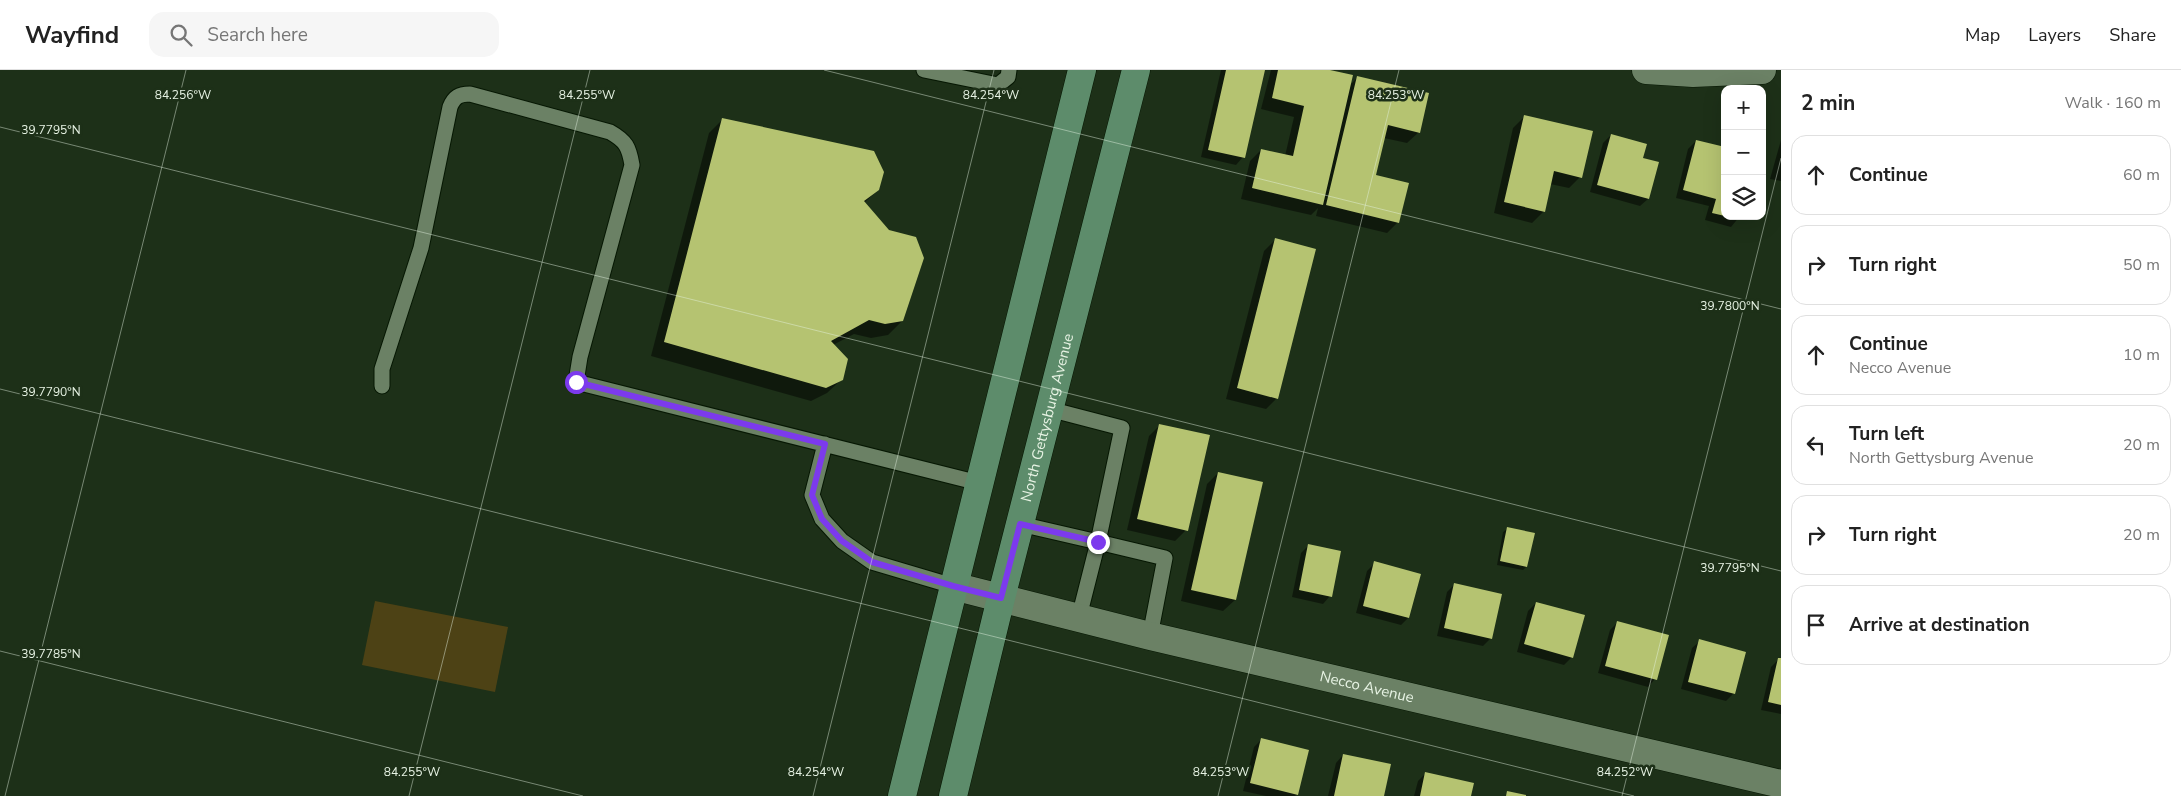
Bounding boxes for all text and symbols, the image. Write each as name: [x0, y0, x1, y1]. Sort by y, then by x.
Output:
search box: [149, 12, 499, 57]
text: Wayfind: [25, 19, 119, 51]
icon: search: [167, 21, 195, 49]
text: Search here: [207, 22, 308, 48]
text: Map: [1965, 23, 2000, 47]
text: Layers: [2028, 23, 2081, 47]
text: Share: [2109, 23, 2156, 47]
map controls: [1721, 85, 1766, 220]
button: +: [1721, 85, 1766, 130]
text: 84.256°W: [155, 87, 211, 103]
text: 84.255°W: [559, 87, 615, 103]
text: 84.254°W: [963, 87, 1019, 103]
text: 84.253°W: [1368, 87, 1424, 103]
text: 2 min: [1801, 89, 1855, 117]
text: Walk · 160 m: [2065, 92, 2161, 114]
text: 39.7795°N: [21, 122, 81, 138]
button: −: [1721, 130, 1766, 175]
icon: ahead: [1802, 161, 1830, 189]
text: Continue: [1849, 162, 1928, 188]
text: 60 m: [2123, 164, 2160, 186]
button: layers: [1721, 175, 1766, 220]
icon: right: [1802, 251, 1830, 279]
text: Turn right: [1849, 252, 1936, 278]
text: 50 m: [2123, 254, 2160, 276]
text: 39.7800°N: [1700, 298, 1760, 314]
street label: North Gettysburg Avenue: [1016, 331, 1078, 504]
text: Continue: [1849, 331, 1928, 357]
icon: ahead: [1802, 341, 1830, 369]
text: 10 m: [2123, 344, 2160, 366]
text: Necco Avenue: [1849, 357, 1951, 379]
route start: [565, 371, 588, 394]
text: 39.7790°N: [21, 384, 81, 400]
text: Turn left: [1849, 421, 1924, 447]
icon: left: [1802, 431, 1830, 459]
text: 20 m: [2123, 434, 2160, 456]
text: North Gettysburg Avenue: [1849, 447, 2034, 469]
icon: right: [1802, 521, 1830, 549]
text: Turn right: [1849, 522, 1936, 548]
text: 20 m: [2123, 524, 2160, 546]
route end: [1087, 531, 1110, 554]
text: 39.7795°N: [1700, 560, 1760, 576]
icon: arrive: [1802, 611, 1830, 639]
text: Arrive at destination: [1849, 612, 2030, 638]
text: 39.7785°N: [21, 646, 81, 662]
street label: Necco Avenue: [1318, 666, 1416, 708]
text: 84.255°W: [384, 764, 440, 780]
text: 84.254°W: [788, 764, 844, 780]
text: 84.253°W: [1193, 764, 1249, 780]
text: 84.252°W: [1597, 764, 1653, 780]

